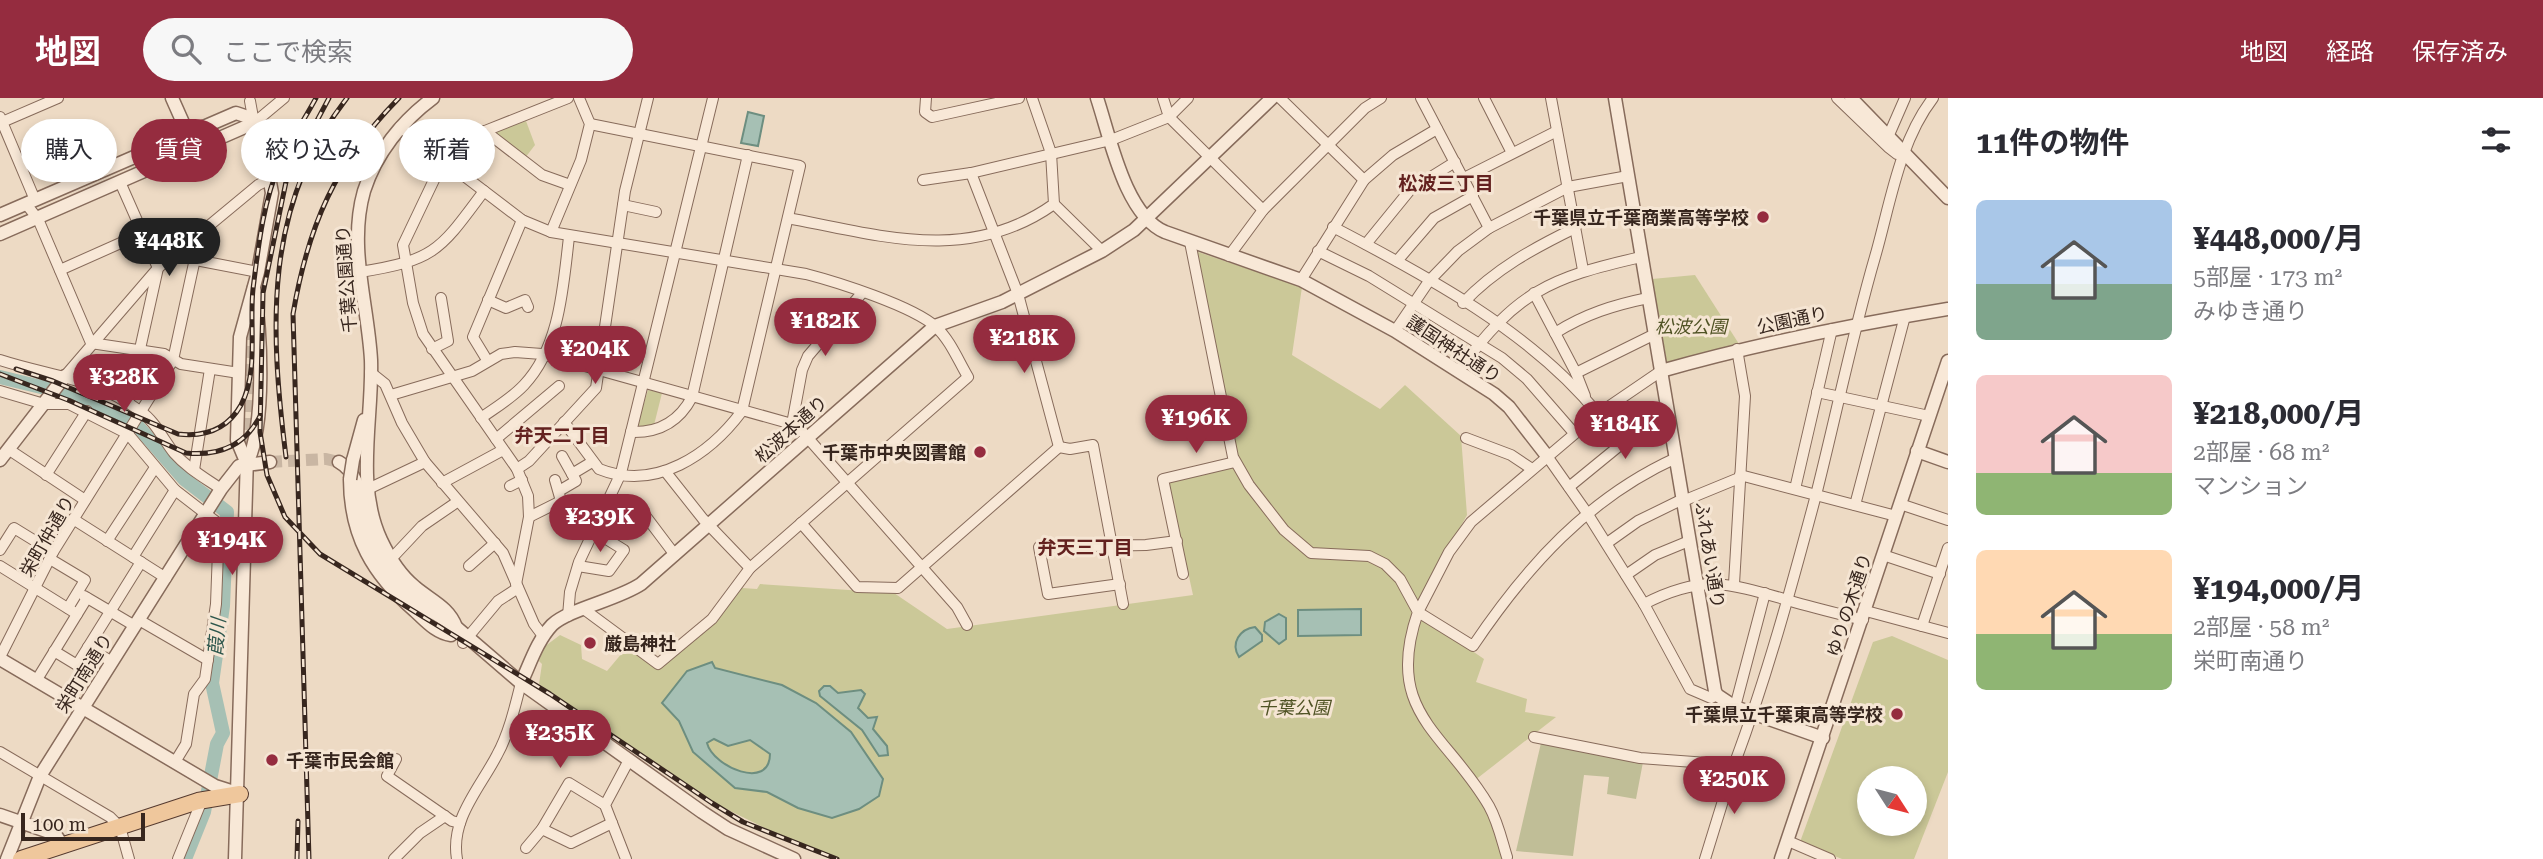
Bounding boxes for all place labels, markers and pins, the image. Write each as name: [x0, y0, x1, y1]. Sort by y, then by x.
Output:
place label: 千葉県立千葉商業高等学校: [1533, 207, 1749, 228]
marker: 千葉県立千葉商業高等学校: [1755, 209, 1771, 225]
pin: ¥448K: [120, 218, 218, 278]
pin: ¥182K: [776, 299, 874, 358]
pin: ¥218K: [975, 316, 1073, 375]
pin: ¥204K: [546, 327, 644, 386]
pin: ¥328K: [75, 354, 173, 414]
pin: ¥196K: [1147, 396, 1245, 455]
pin: ¥184K: [1576, 402, 1674, 461]
place label: 千葉市中央図書館: [822, 442, 966, 463]
marker: 千葉市中央図書館: [972, 444, 988, 460]
pin: ¥239K: [551, 494, 649, 554]
pin: ¥194K: [183, 518, 281, 577]
place label: 厳島神社: [604, 633, 676, 654]
marker: 厳島神社: [582, 635, 598, 651]
place label: 千葉県立千葉東高等学校: [1685, 704, 1883, 725]
marker: 千葉県立千葉東高等学校: [1889, 706, 1905, 722]
pin: ¥235K: [511, 710, 609, 770]
place label: 千葉市民会館: [286, 750, 394, 771]
marker: 千葉市民会館: [264, 752, 280, 768]
pin: ¥250K: [1685, 756, 1783, 816]

